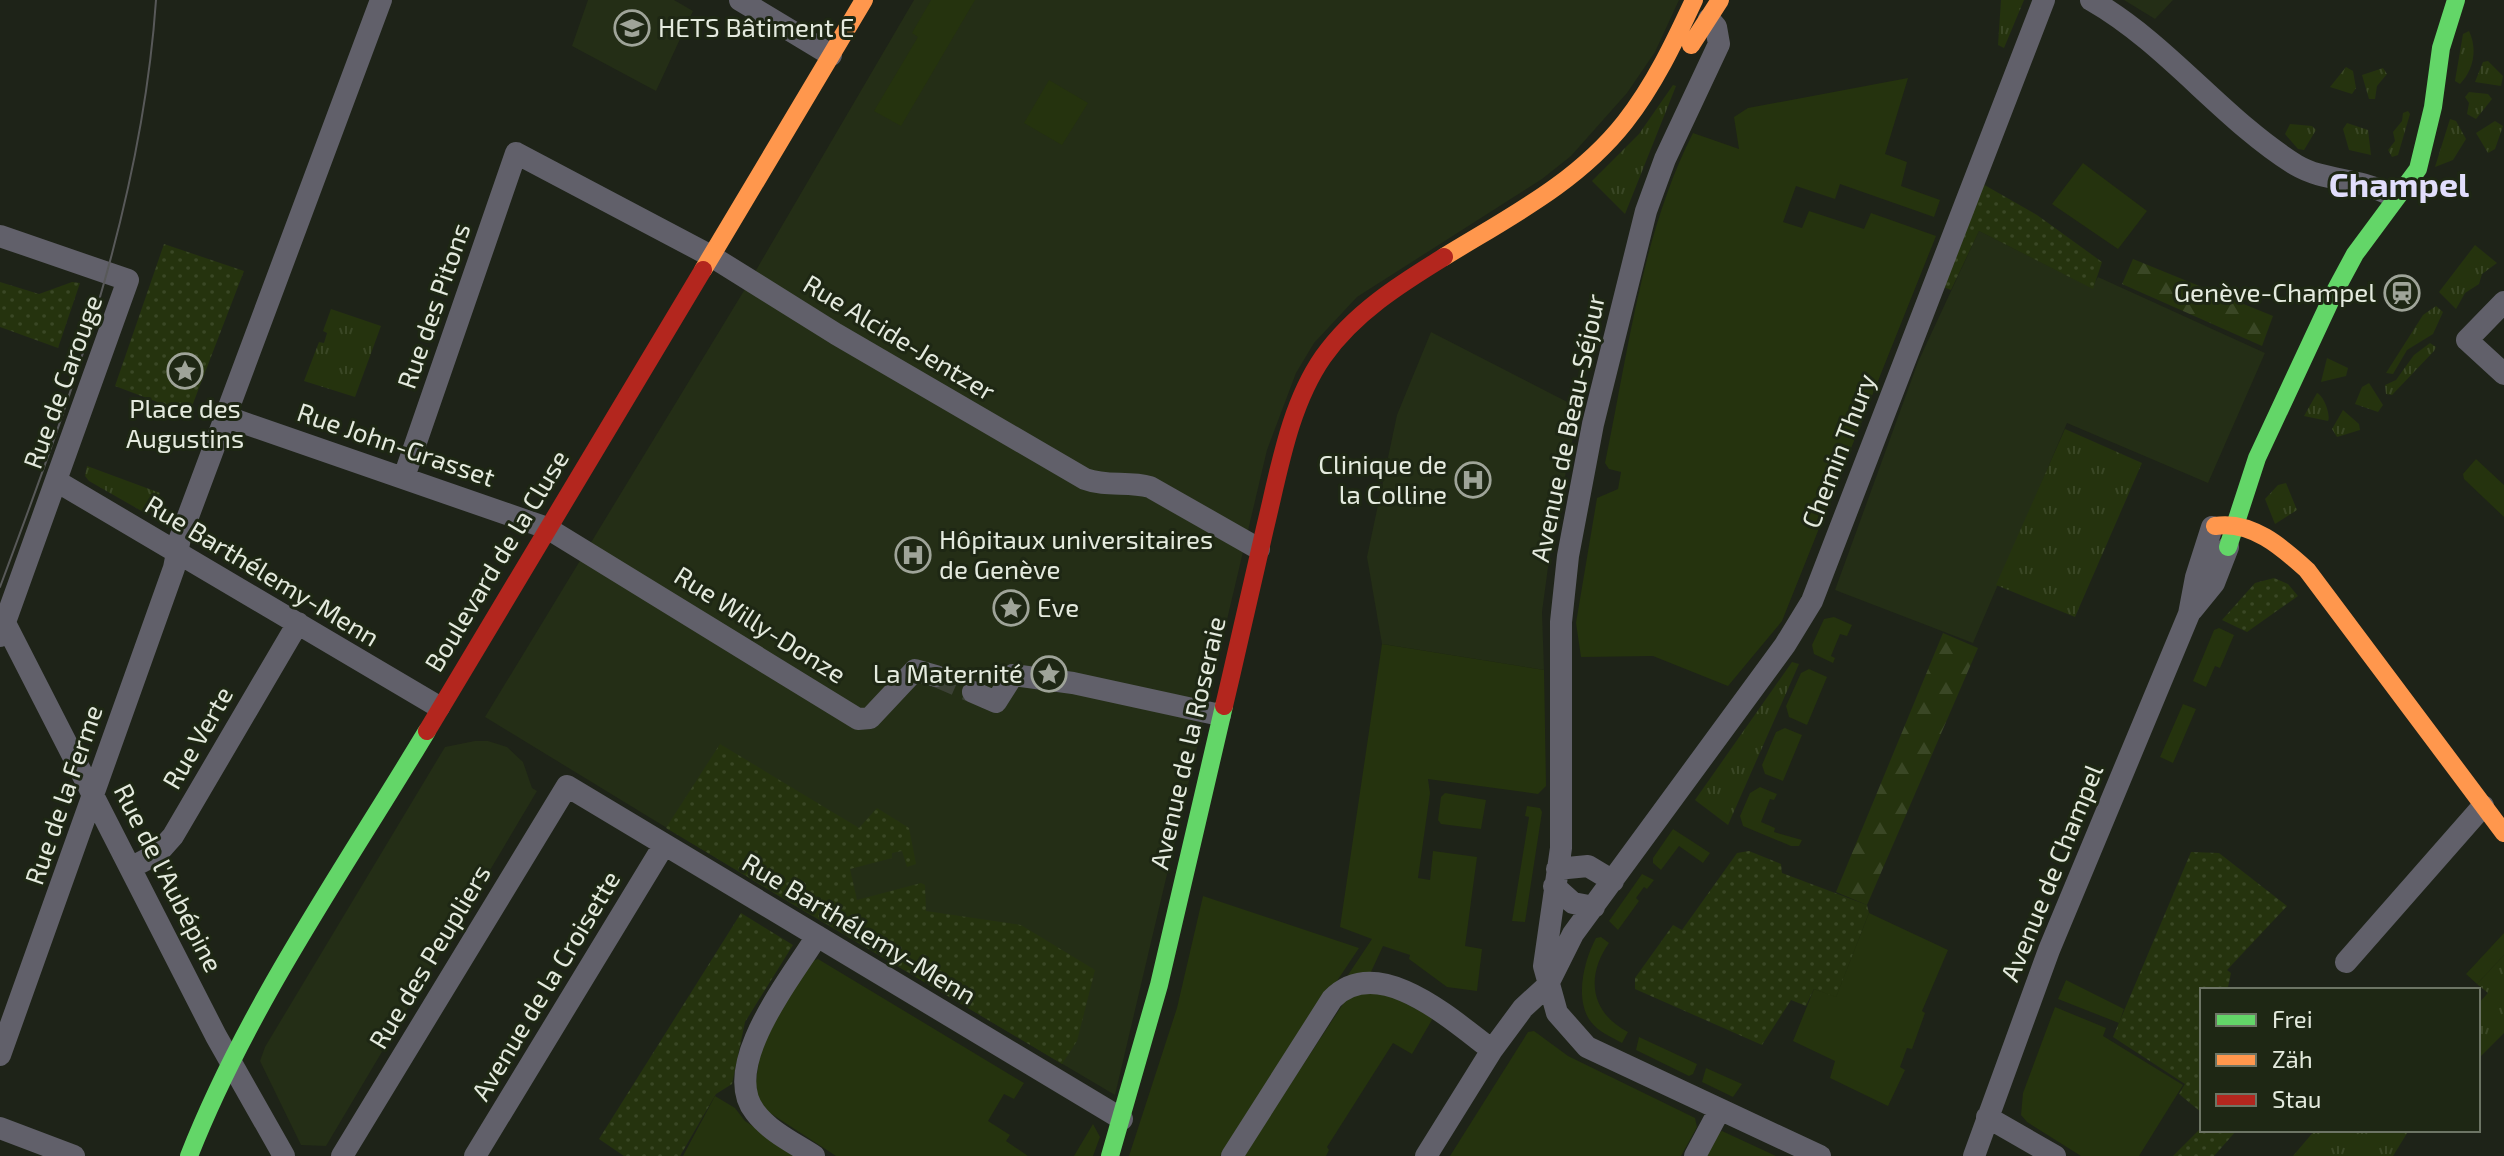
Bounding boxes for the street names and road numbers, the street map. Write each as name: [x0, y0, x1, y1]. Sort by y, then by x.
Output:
street label: Rue des Pitons: [390, 219, 475, 392]
street label: Rue Alcide-Jentzer: [798, 267, 1001, 406]
street label: Rue de Carouge: [16, 290, 107, 473]
street label: Avenue de Beau-Séjour: [1523, 291, 1610, 565]
street label: Chemin Thury: [1794, 369, 1881, 532]
street label: Rue John-Grasset: [294, 395, 499, 492]
street label: Boulevard de la Cluse: [417, 444, 574, 677]
street label: Rue Barthélemy-Menn: [140, 488, 385, 652]
street label: Rue Willy-Donze: [669, 559, 852, 689]
street label: Avenue de la Roseraie: [1142, 613, 1231, 872]
street label: Rue Verte: [155, 681, 238, 794]
street label: Rue de la Ferme: [17, 701, 108, 888]
street label: Avenue de Champel: [1993, 759, 2108, 985]
street label: Rue de l'Aubépine: [108, 778, 230, 977]
street label: Rue Barthélemy-Menn: [737, 846, 982, 1010]
street label: Rue des Peupliers: [362, 859, 496, 1054]
street label: Avenue de la Croisette: [464, 865, 626, 1106]

